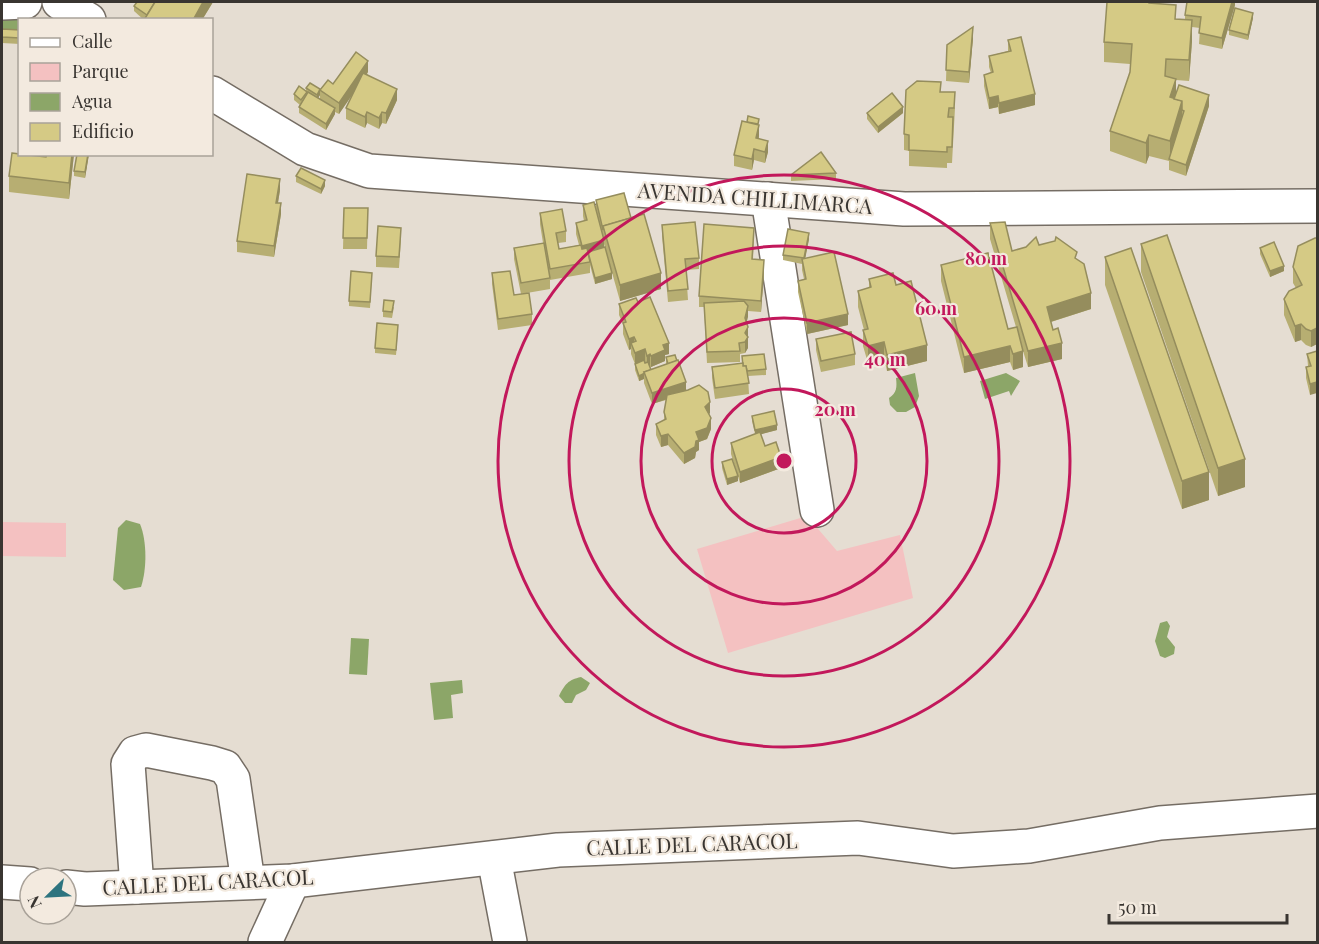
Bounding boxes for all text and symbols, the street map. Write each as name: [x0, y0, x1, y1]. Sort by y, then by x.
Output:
legend: [18, 18, 213, 156]
text: Calle: [72, 29, 113, 53]
text: Parque: [72, 59, 129, 83]
text: Agua: [71, 89, 112, 113]
text: Edificio: [72, 119, 134, 143]
street label: AVENIDA CHILLIMARCA: [636, 175, 874, 219]
text: 80 m: [965, 246, 1008, 270]
text: 60 m: [915, 296, 958, 320]
text: 40 m: [864, 347, 907, 371]
text: 20 m: [814, 397, 856, 421]
centre of rings: [774, 451, 794, 471]
street label: CALLE DEL CARACOL: [586, 825, 798, 861]
street label: CALLE DEL CARACOL: [102, 861, 314, 901]
north arrow: [18, 866, 78, 926]
scale bar: [1109, 887, 1288, 925]
text: N: [22, 892, 46, 912]
text: 50 m: [1118, 895, 1157, 919]

